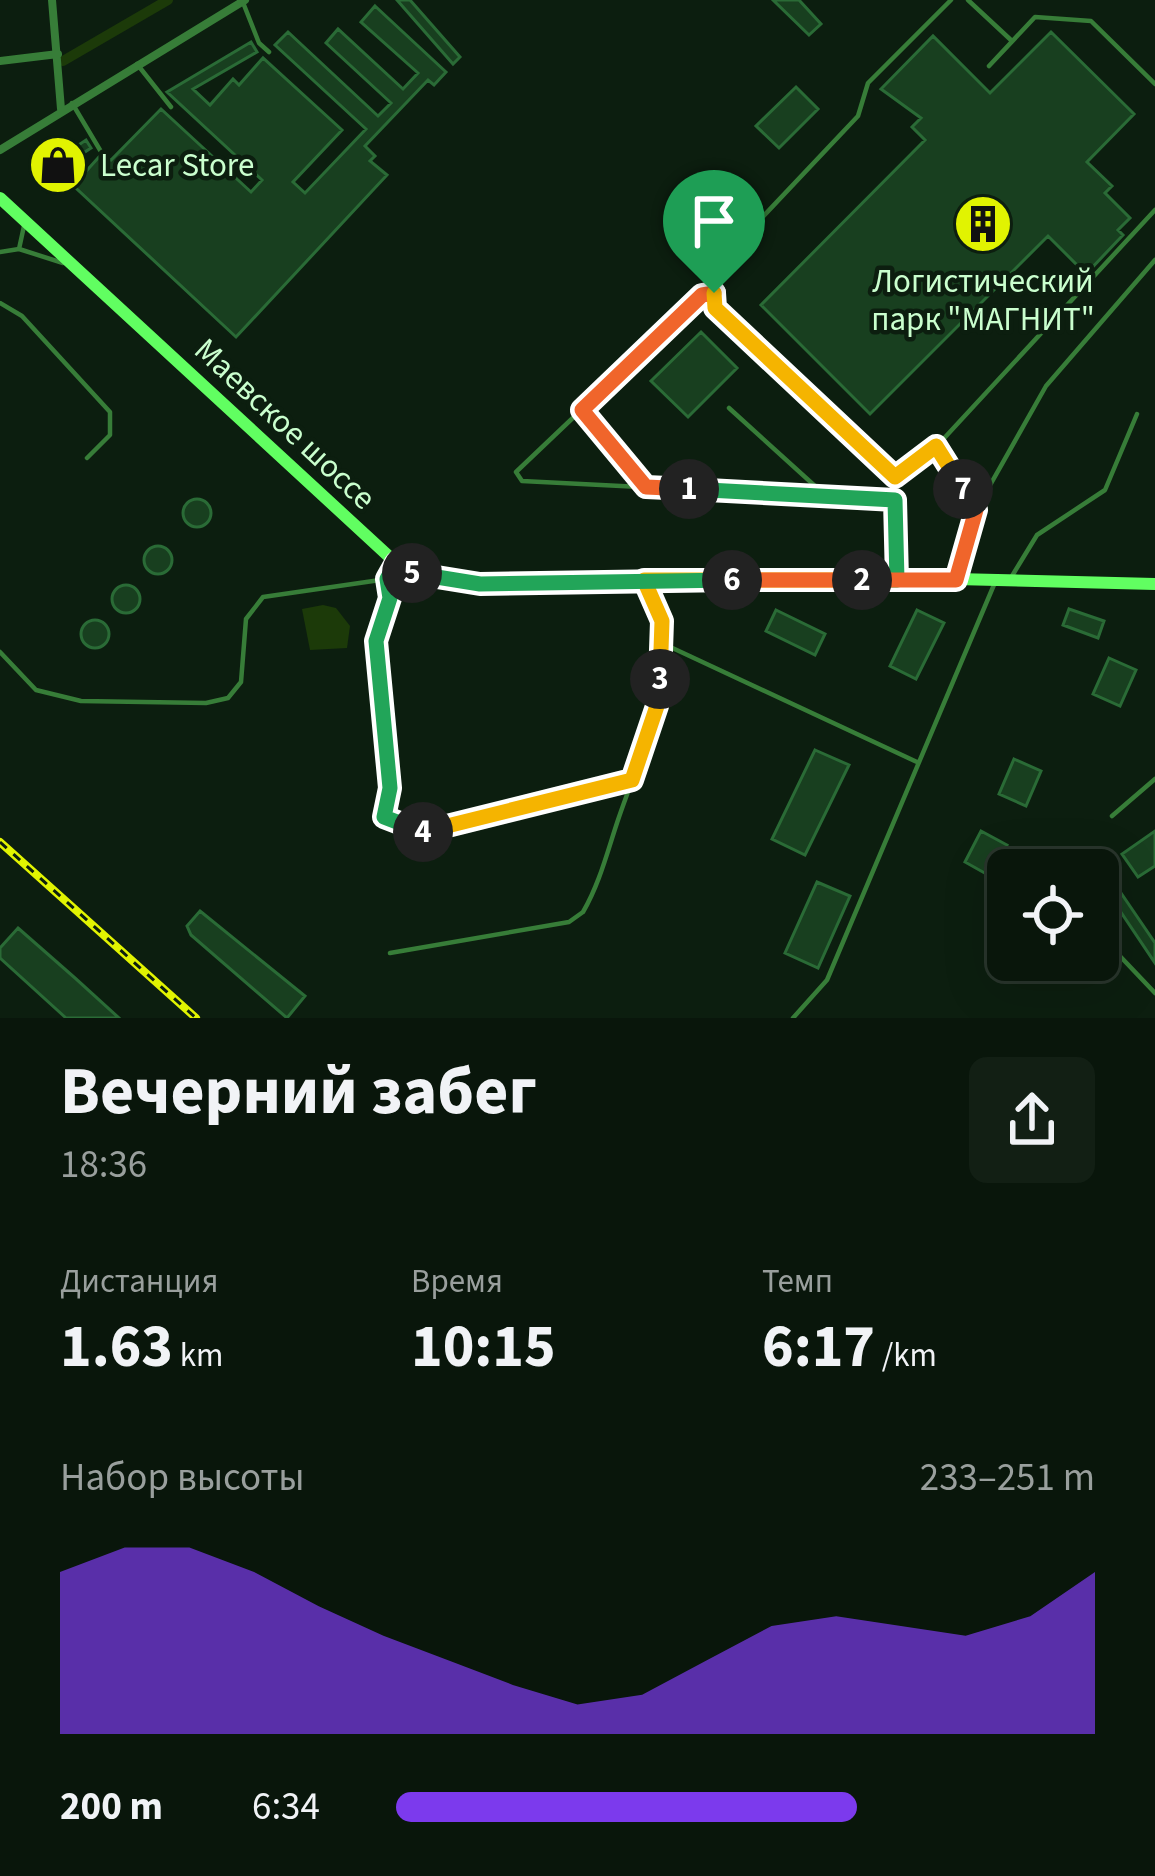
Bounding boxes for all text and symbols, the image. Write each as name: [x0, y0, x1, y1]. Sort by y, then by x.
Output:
shop icon: Lecar Store: [27, 134, 89, 196]
place label: Lecar Store: [100, 142, 254, 189]
pin: [663, 170, 765, 293]
icon: arrive: [681, 188, 747, 254]
building icon: Логистический парк "МАГНИТ": [952, 193, 1014, 255]
place label: Логистический парк "МАГНИТ": [871, 258, 1095, 343]
street label: Маевское шоссе: [184, 327, 386, 521]
pin: 1: [659, 459, 719, 519]
pin: 7: [933, 459, 993, 519]
text: 1: [680, 465, 698, 512]
text: 7: [954, 465, 972, 512]
pin: 5: [382, 543, 442, 603]
text: 5: [403, 549, 421, 596]
pin: 6: [702, 550, 762, 610]
pin: 2: [832, 550, 892, 610]
text: 6: [723, 556, 741, 603]
text: 2: [853, 556, 871, 603]
pin: 3: [630, 649, 690, 709]
text: 3: [651, 655, 669, 702]
pin: 4: [393, 802, 453, 862]
text: 4: [414, 808, 432, 855]
map controls: [987, 849, 1119, 981]
button: locate: [987, 849, 1119, 981]
text: Вечерний забег: [60, 1045, 537, 1139]
button: share: [969, 1057, 1095, 1183]
text: 18:36: [60, 1137, 147, 1193]
text: Дистанция: [60, 1258, 218, 1305]
text: Время: [411, 1258, 503, 1305]
text: Темп: [762, 1258, 833, 1305]
text: 1.63: [60, 1305, 173, 1390]
text: 10:15: [411, 1305, 556, 1390]
text: 6:17: [762, 1305, 875, 1390]
text: km: [173, 1332, 223, 1379]
text: /km: [875, 1332, 937, 1379]
text: Набор высоты: [60, 1450, 305, 1506]
text: 233–251 m: [920, 1450, 1095, 1506]
text: 200 m: [60, 1779, 163, 1835]
text: 6:34: [252, 1779, 320, 1835]

